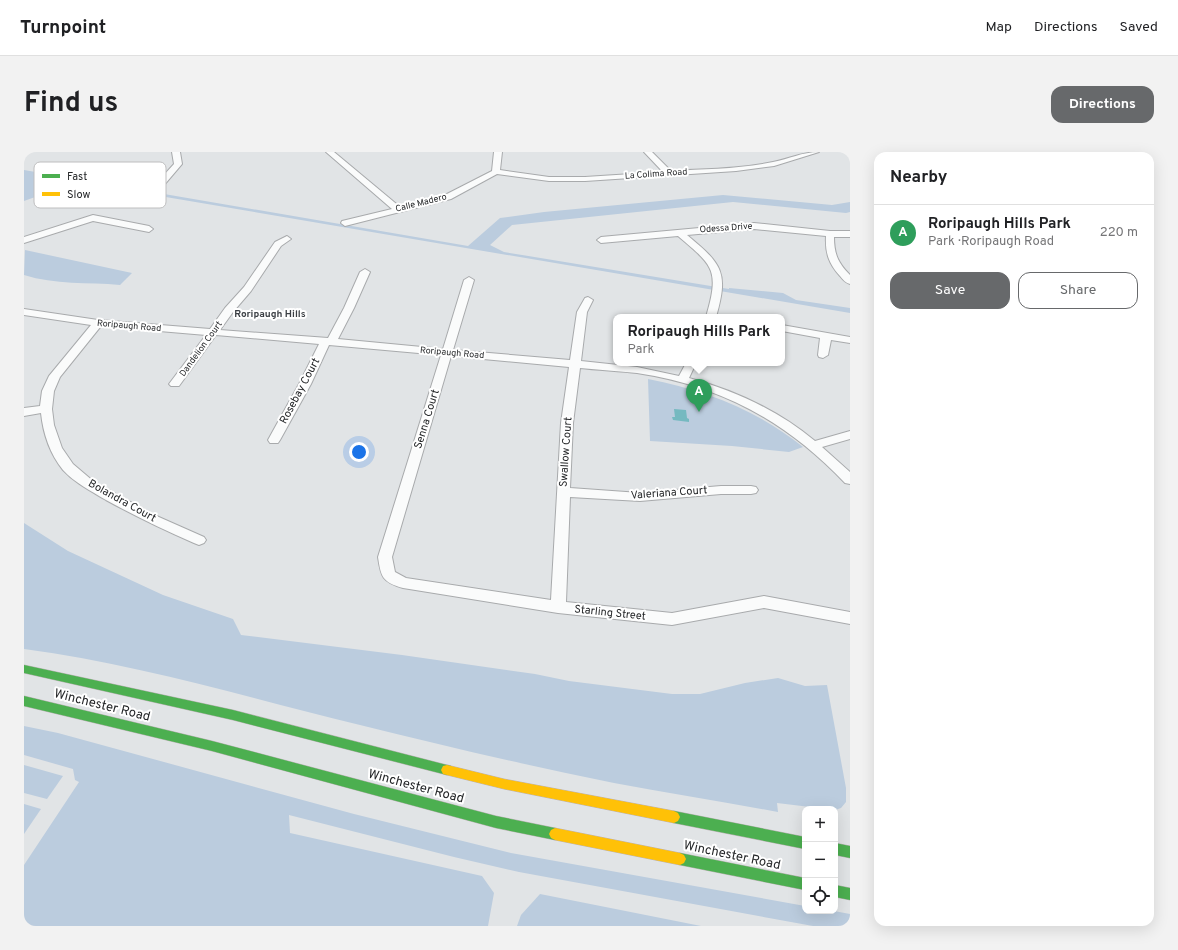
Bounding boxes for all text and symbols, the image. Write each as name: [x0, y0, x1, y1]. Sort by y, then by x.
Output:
text: Turnpoint: [20, 16, 106, 40]
text: Map: [986, 19, 1012, 36]
text: Directions: [1034, 19, 1098, 36]
text: Saved: [1120, 19, 1158, 36]
text: Find us: [24, 86, 118, 122]
button: Directions: [1051, 86, 1154, 123]
legend: [34, 162, 166, 208]
street label: La Colima Road: [624, 166, 688, 182]
text: Nearby: [890, 167, 947, 189]
text: Fast: [67, 170, 87, 184]
text: Slow: [67, 188, 90, 202]
street label: Calle Madero: [394, 191, 448, 215]
text: Roripaugh Hills Park: [928, 215, 1071, 234]
street label: Odessa Drive: [699, 221, 753, 235]
text: A: [898, 225, 908, 241]
text: 220 m: [1100, 225, 1138, 241]
text: Park · Roripaugh Road: [928, 234, 1054, 250]
button: Save: [890, 272, 1010, 309]
button: Share: [1018, 272, 1138, 309]
district label: Roripaugh Hills: [234, 308, 306, 321]
popup: [613, 314, 785, 366]
street label: Roripaugh Road: [96, 318, 162, 334]
street label: Dandelion Court: [177, 319, 225, 379]
text: Roripaugh Hills Park: [628, 323, 770, 342]
text: Park: [628, 342, 654, 358]
street label: Roripaugh Road: [419, 345, 485, 361]
street label: Rosebay Court: [277, 356, 323, 426]
pin: A: [686, 379, 712, 412]
street label: Senna Court: [411, 388, 443, 450]
street label: Swallow Court: [557, 417, 575, 487]
your location: [349, 442, 369, 462]
street label: Bolandra Court: [86, 477, 158, 525]
street label: Valeriana Court: [630, 483, 708, 503]
street label: Starling Street: [574, 602, 646, 624]
street label: Winchester Road: [52, 686, 152, 726]
street label: Winchester Road: [366, 766, 466, 808]
map controls: [802, 806, 838, 914]
button: +: [802, 806, 838, 842]
street label: Winchester Road: [682, 838, 782, 874]
button: −: [802, 842, 838, 878]
button: locate: [802, 878, 838, 914]

